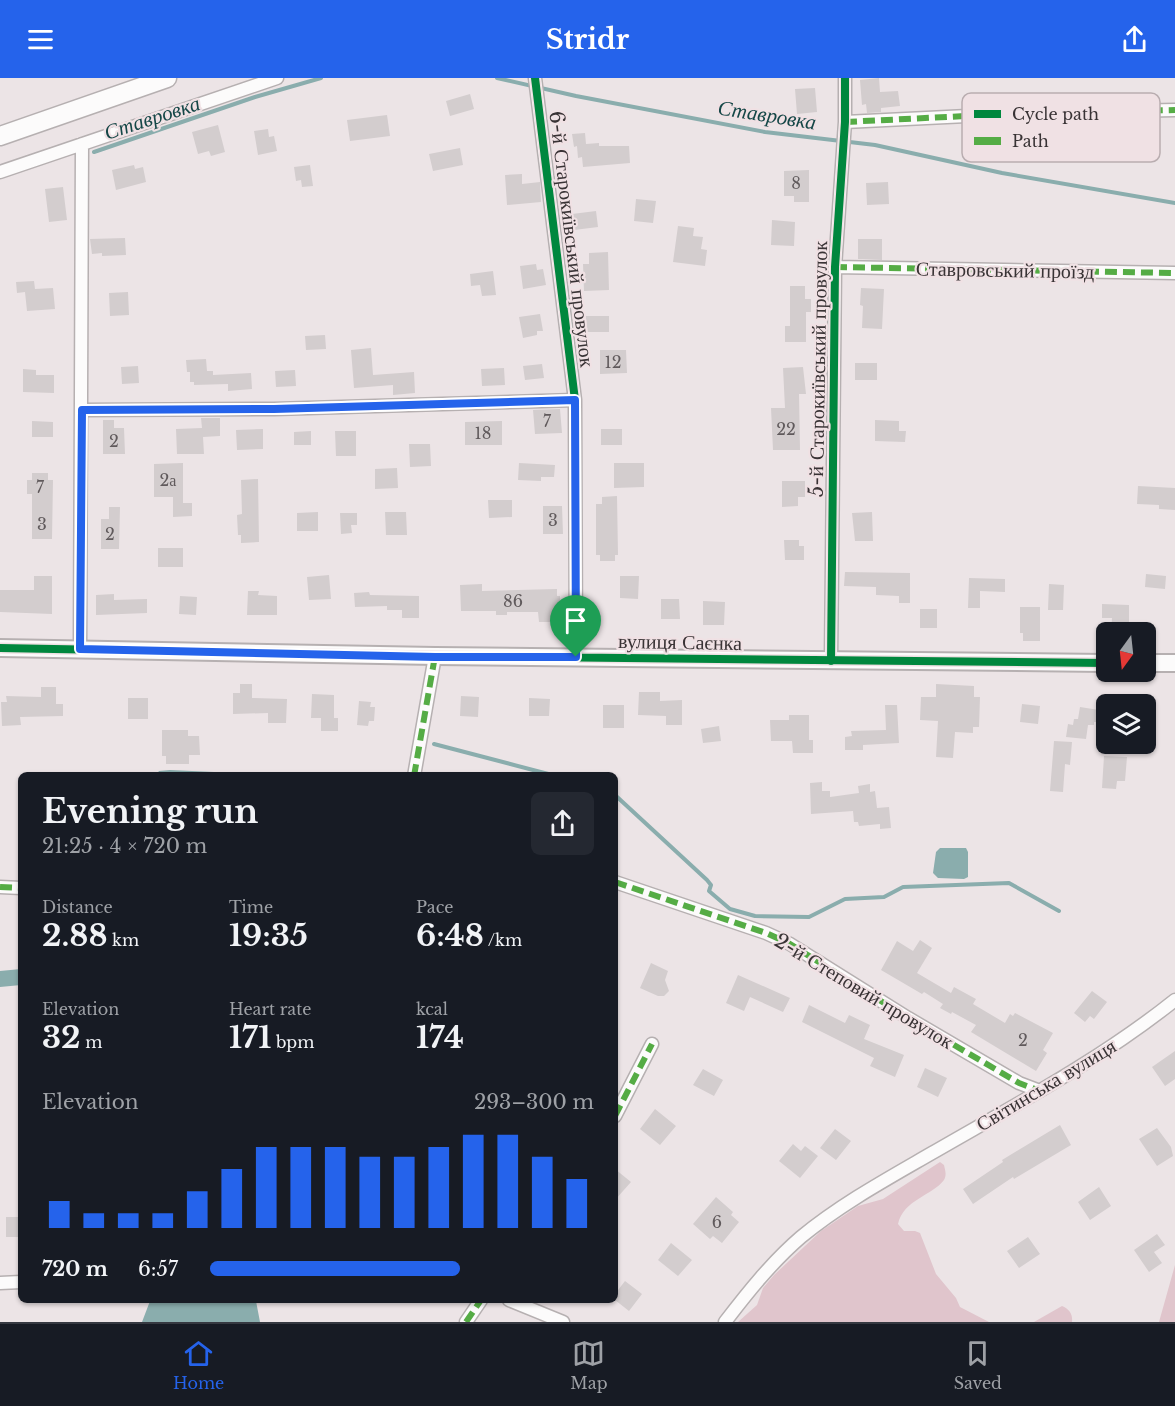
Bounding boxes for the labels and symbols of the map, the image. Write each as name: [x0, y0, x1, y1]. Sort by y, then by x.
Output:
water label: Ставровка: [101, 90, 203, 146]
legend: [962, 93, 1160, 162]
water label: Ставровка: [716, 94, 818, 136]
text: Cycle path: [1012, 104, 1099, 124]
street label: 6-й Старокиївський провулок: [544, 110, 600, 369]
text: Path: [1012, 131, 1049, 151]
house number: 8: [791, 173, 801, 193]
street label: 5-й Старокиївський провулок: [804, 240, 832, 497]
street label: Ставровський проїзд: [916, 256, 1094, 284]
house number: 12: [605, 352, 622, 372]
house number: 7: [543, 411, 552, 431]
house number: 22: [776, 419, 796, 439]
house number: 18: [475, 423, 491, 443]
house number: 2: [109, 431, 119, 451]
house number: 2а: [160, 470, 176, 490]
house number: 7: [36, 477, 45, 497]
house number: 3: [548, 510, 558, 530]
house number: 3: [37, 514, 47, 534]
house number: 2: [105, 524, 115, 544]
house number: 86: [503, 591, 523, 611]
pin: [550, 595, 601, 657]
north arrow: [1096, 622, 1156, 682]
street label: вулиця Саєнка: [618, 629, 742, 655]
street label: 2-й Степовий провулок: [770, 928, 958, 1054]
house number: 2: [1018, 1030, 1028, 1050]
street label: Світинська вулиця: [972, 1034, 1120, 1136]
house number: 6: [712, 1212, 722, 1232]

